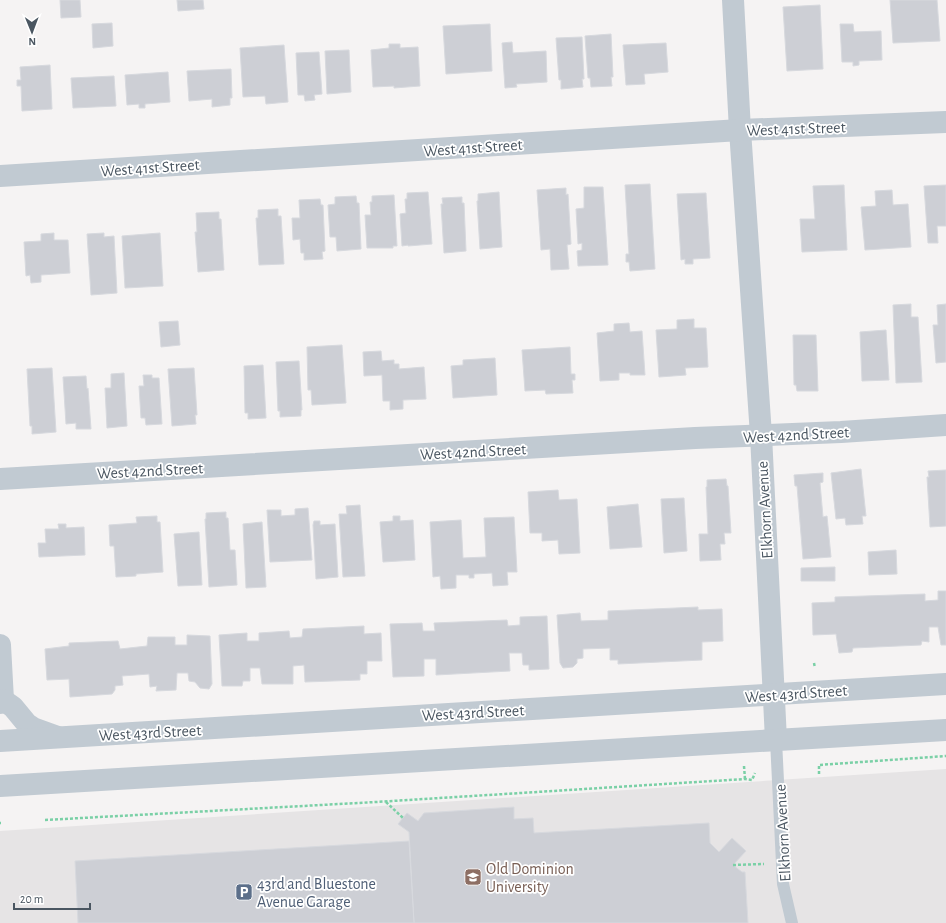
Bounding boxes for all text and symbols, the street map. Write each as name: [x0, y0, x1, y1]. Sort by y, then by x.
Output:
north arrow: [12, 12, 52, 52]
text: N: [28, 36, 36, 47]
street label: West 41st Street: [746, 119, 846, 139]
street label: West 41st Street: [423, 137, 523, 159]
street label: West 41st Street: [100, 157, 200, 179]
street label: West 42nd Street: [742, 424, 850, 446]
street label: West 42nd Street: [419, 441, 527, 463]
street label: West 42nd Street: [96, 460, 204, 482]
street label: Elkhorn Avenue: [754, 461, 776, 559]
street label: West 43rd Street: [744, 682, 848, 706]
street label: West 43rd Street: [421, 702, 525, 724]
street label: West 43rd Street: [98, 722, 202, 744]
street label: Elkhorn Avenue: [772, 784, 794, 882]
place label: Old Dominion University: [486, 861, 574, 896]
school or university icon: Old Dominion University: [463, 867, 483, 887]
place label: 43rd and Bluestone Avenue Garage: [257, 876, 376, 910]
parking icon: 43rd and Bluestone Avenue Garage: [234, 882, 254, 902]
scale bar: [14, 885, 90, 911]
text: 20 m: [20, 893, 43, 905]

